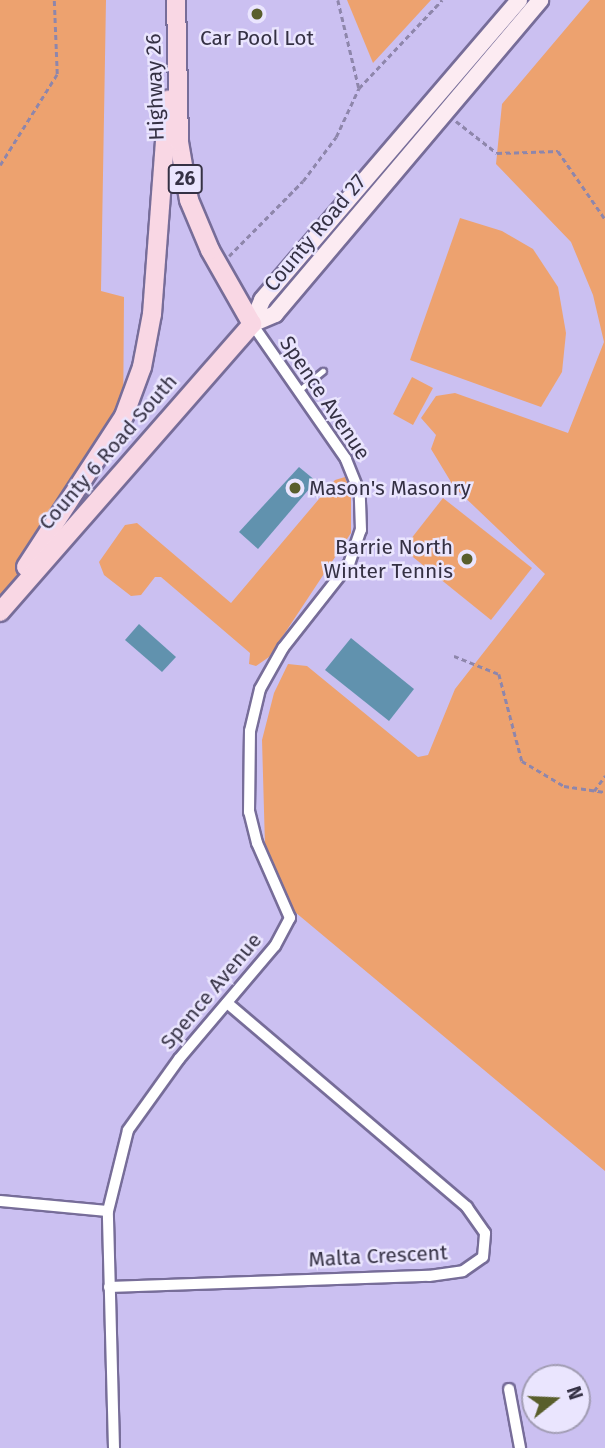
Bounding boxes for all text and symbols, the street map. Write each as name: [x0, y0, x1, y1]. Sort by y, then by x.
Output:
marker: Car Pool Lot: [249, 6, 265, 22]
place label: Car Pool Lot: [200, 25, 314, 51]
street label: Highway 26: [141, 33, 169, 141]
road number: 26: [168, 164, 202, 195]
street label: County Road 27: [259, 169, 371, 297]
street label: Spence Avenue: [274, 331, 376, 465]
street label: County 6 Road South: [34, 369, 182, 535]
place label: Mason's Masonry: [309, 475, 471, 501]
marker: Mason's Masonry: [287, 480, 303, 496]
place label: Barrie North Winter Tennis: [324, 534, 453, 584]
marker: Barrie North Winter Tennis: [459, 551, 475, 567]
street label: Spence Avenue: [155, 928, 267, 1054]
street label: Malta Crescent: [308, 1240, 448, 1272]
north arrow: [521, 1364, 591, 1434]
text: N: [562, 1383, 587, 1403]

